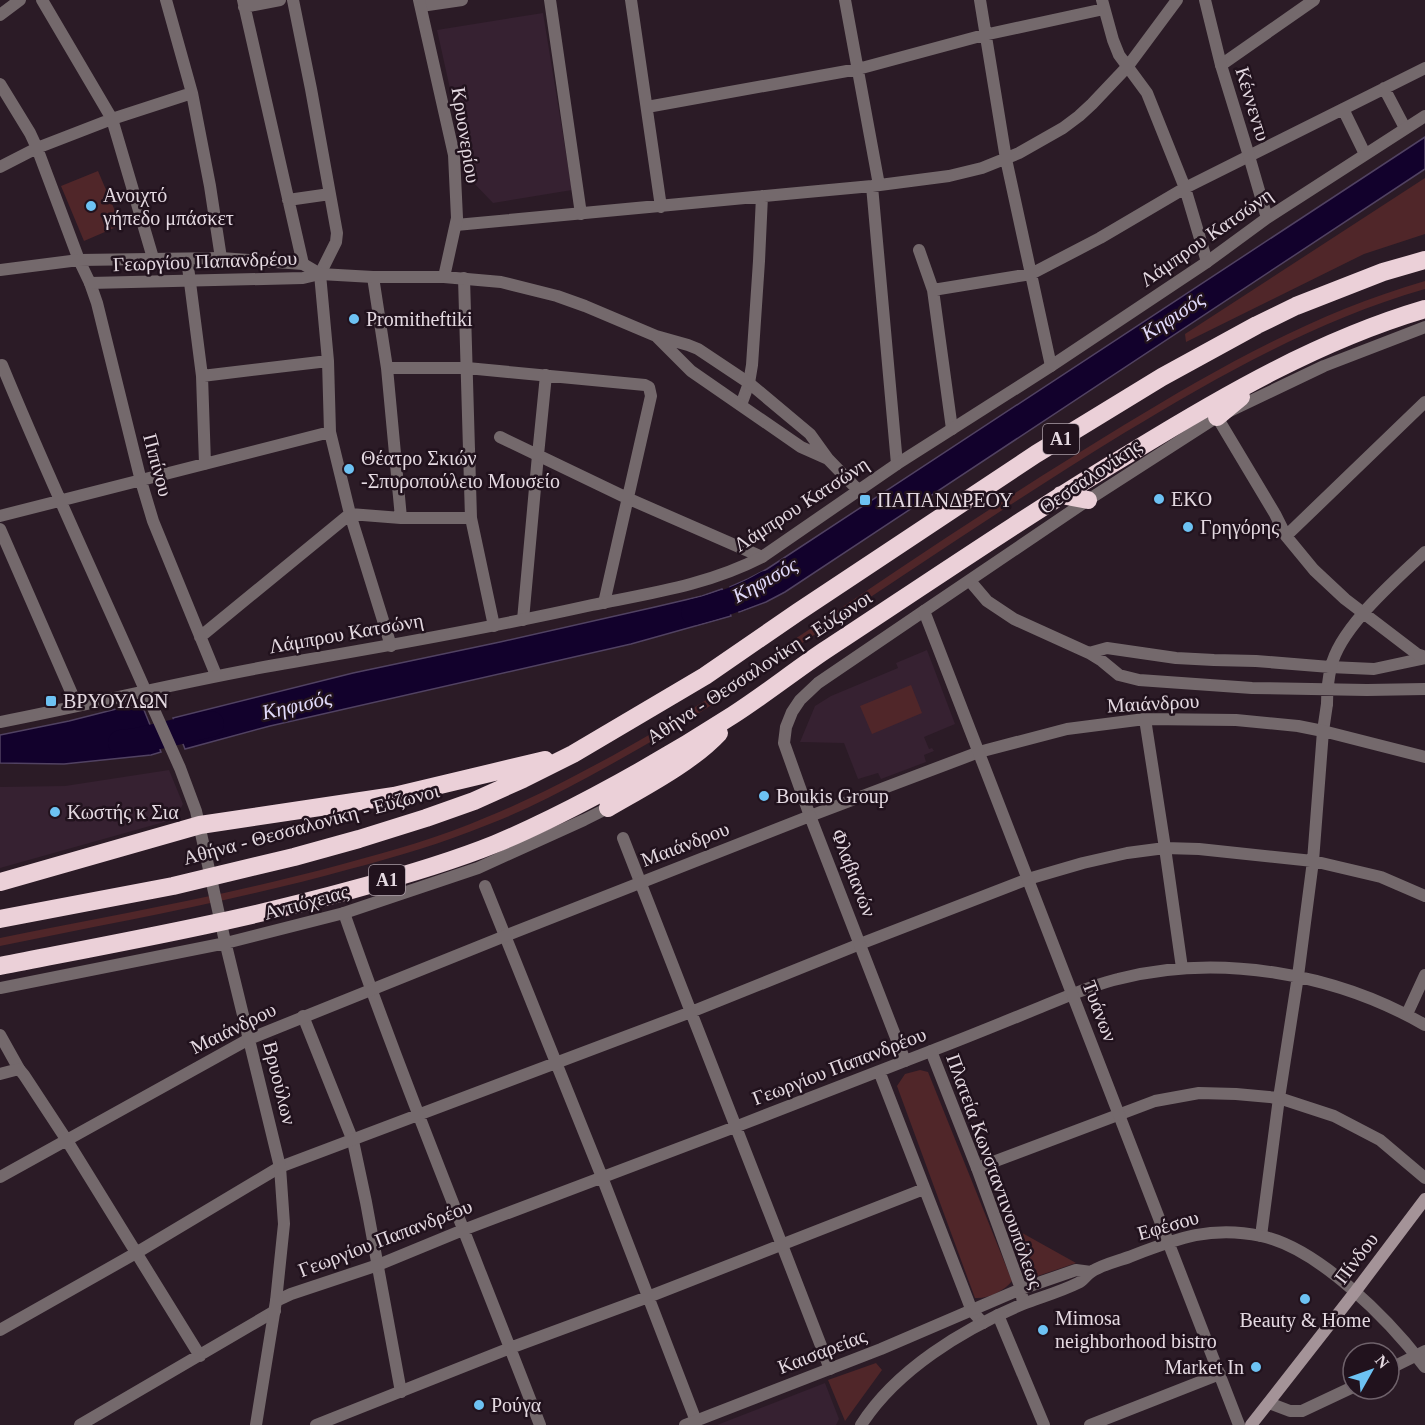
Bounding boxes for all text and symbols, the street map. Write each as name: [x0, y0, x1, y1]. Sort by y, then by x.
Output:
street label: Κέννεντυ: [1231, 64, 1275, 144]
street label: Κρυονερίου: [447, 85, 484, 185]
street label: Λάμπρου Κατσώνη: [1136, 183, 1277, 292]
place label: Ανοιχτό γήπεδο μπάσκετ: [102, 184, 234, 230]
marker: Ανοιχτό γήπεδο μπάσκετ: [84, 199, 98, 213]
street label: Γεωργίου Παπανδρέου: [112, 247, 298, 276]
water label: Κηφισός: [1136, 286, 1210, 346]
place label: Promitheftiki: [366, 308, 473, 330]
marker: Promitheftiki: [347, 312, 361, 326]
road number: Α1: [1043, 424, 1079, 454]
street label: Πιπίνου: [139, 431, 177, 499]
street label: Θεσσαλονίκης: [1035, 434, 1145, 519]
place label: Θέατρο Σκιών -Σπυροπούλειο Μουσείο: [361, 447, 560, 493]
street label: Λάμπρου Κατσώνη: [729, 452, 873, 557]
marker: Θέατρο Σκιών -Σπυροπούλειο Μουσείο: [342, 462, 356, 476]
place label: EKO: [1171, 488, 1212, 510]
place label: ΠΑΠΑΝΔΡΕΟΥ: [877, 489, 1013, 511]
marker: EKO: [1152, 492, 1166, 506]
marker: ΠΑΠΑΝΔΡΕΟΥ: [858, 493, 872, 507]
place label: Γρηγόρης: [1200, 516, 1279, 539]
marker: Γρηγόρης: [1181, 520, 1195, 534]
water label: Κηφισός: [727, 552, 802, 608]
street label: Αθήνα - Θεσσαλονίκη - Εύζωνοι: [642, 586, 877, 749]
street label: Λάμπρου Κατσώνη: [267, 609, 425, 658]
water label: Κηφισός: [259, 685, 335, 725]
place label: ΒΡΥΟΥΛΩΝ: [63, 690, 169, 712]
street label: Μαιάνδρου: [1106, 690, 1200, 717]
marker: ΒΡΥΟΥΛΩΝ: [44, 694, 58, 708]
street label: Αθήνα - Θεσσαλονίκη - Εύζωνοι: [181, 779, 442, 870]
place label: Boukis Group: [776, 785, 889, 808]
marker: Boukis Group: [757, 789, 771, 803]
place label: Κωστής κ Σια: [67, 801, 179, 824]
marker: Κωστής κ Σια: [48, 805, 62, 819]
street label: Μαιάνδρου: [638, 817, 733, 872]
street label: Φλαβιανών: [826, 826, 881, 920]
road number: Α1: [369, 865, 405, 895]
street label: Αντιόχειας: [261, 880, 351, 925]
street label: Τυάνων: [1078, 977, 1122, 1045]
street label: Μαιάνδρου: [187, 998, 280, 1059]
street label: Γεωργίου Παπανδρέου: [749, 1023, 929, 1110]
street label: Βρυούλων: [258, 1039, 301, 1127]
street label: Πλατεία Κωνσταντινουπόλεως: [942, 1051, 1048, 1291]
street label: Γεωργίου Παπανδρέου: [295, 1195, 475, 1282]
street label: Εφέσου: [1135, 1206, 1202, 1245]
street label: Πίνδου: [1330, 1228, 1382, 1288]
marker: Beauty & Home: [1298, 1292, 1312, 1306]
place label: Mimosa neighborhood bistro: [1055, 1307, 1217, 1353]
place label: Beauty & Home: [1239, 1309, 1371, 1332]
marker: Mimosa neighborhood bistro: [1036, 1323, 1050, 1337]
street label: Καισαρείας: [775, 1324, 870, 1379]
north arrow: [1341, 1341, 1401, 1401]
text: N: [1372, 1352, 1393, 1372]
place label: Market In: [1165, 1356, 1244, 1378]
marker: Market In: [1249, 1360, 1263, 1374]
place label: Ρούγα: [491, 1394, 542, 1417]
marker: Ρούγα: [472, 1398, 486, 1412]

